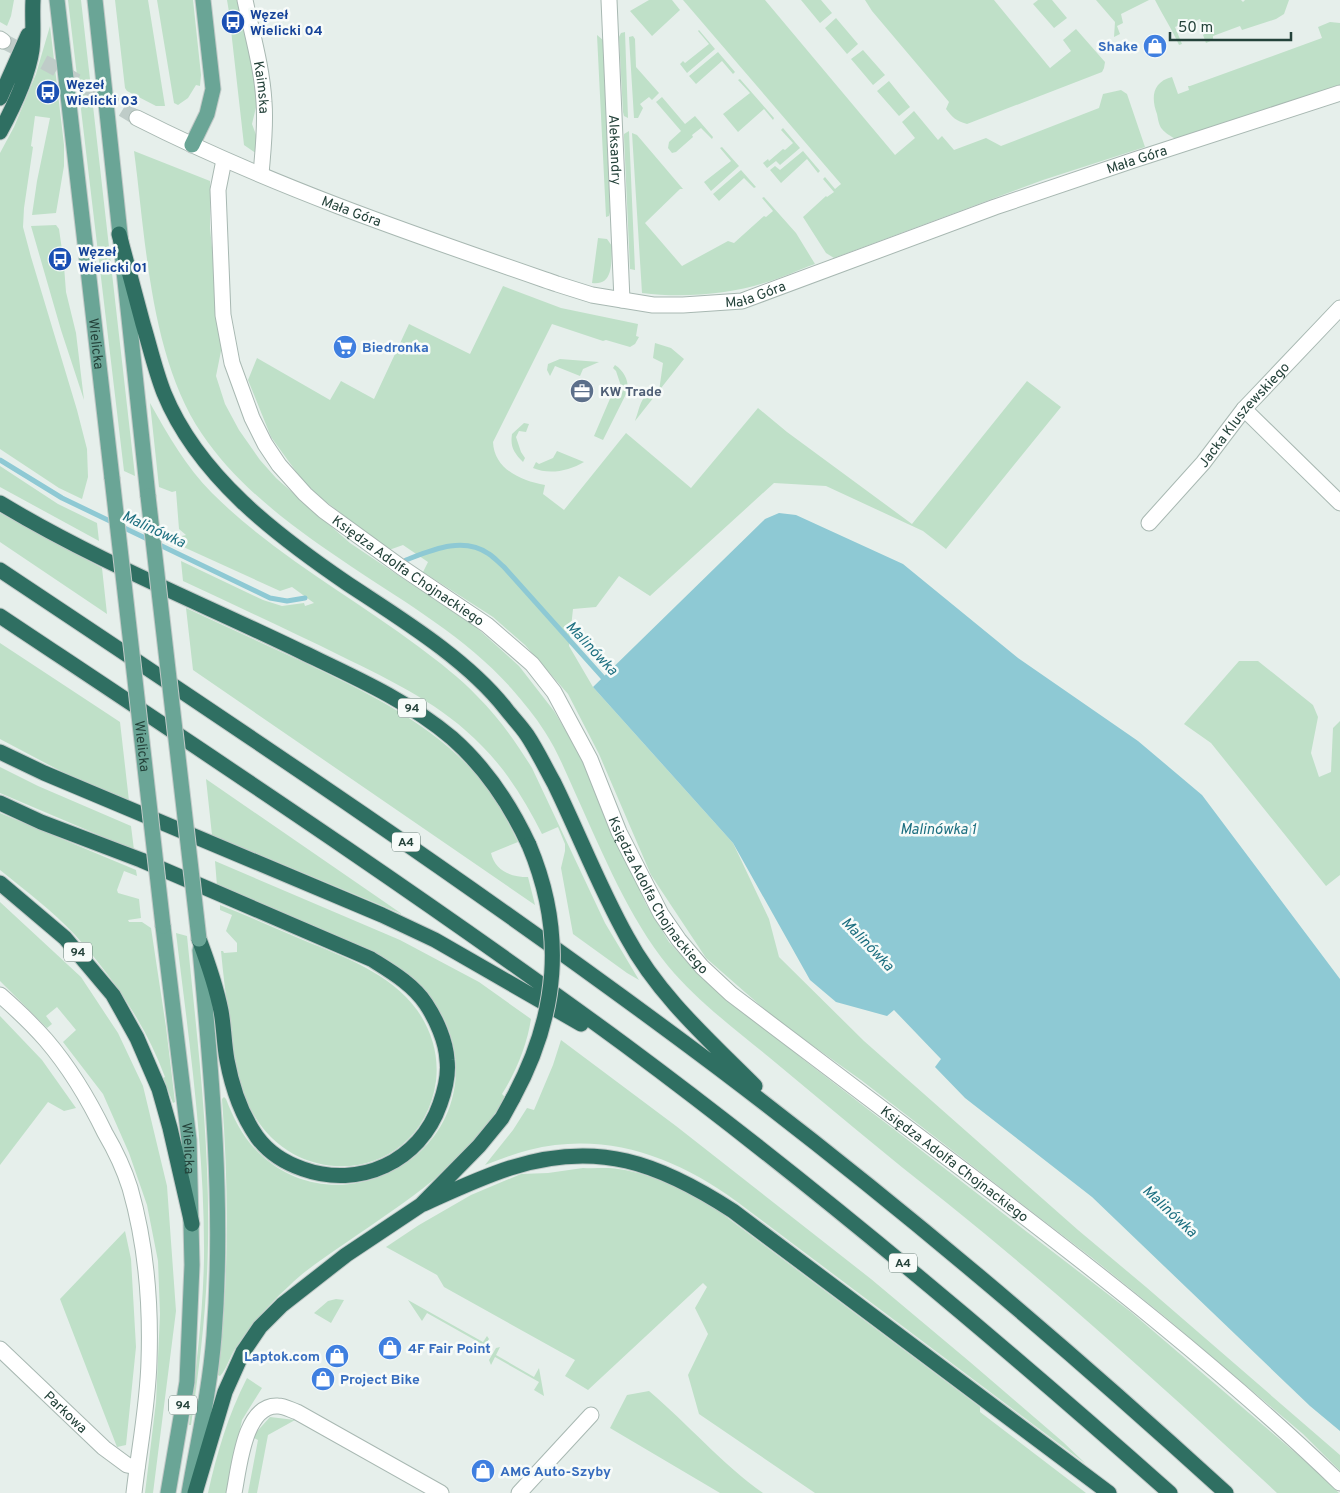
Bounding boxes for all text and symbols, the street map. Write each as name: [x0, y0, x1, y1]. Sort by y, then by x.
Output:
place label: Węzeł Wielicki 04: [250, 7, 323, 40]
bus stop icon: Węzeł Wielicki 04: [220, 9, 246, 35]
scale bar: [1170, 10, 1291, 42]
text: 50 m: [1178, 19, 1213, 38]
shop icon: Shake: [1142, 33, 1168, 59]
place label: Shake: [1098, 39, 1138, 56]
street label: Kaimska: [249, 60, 272, 114]
place label: Węzeł Wielicki 03: [66, 77, 138, 110]
bus stop icon: Węzeł Wielicki 03: [35, 79, 61, 105]
street label: Aleksandry: [604, 114, 624, 186]
street label: Mała Góra: [1105, 143, 1169, 179]
street label: Mała Góra: [319, 193, 383, 231]
place label: Węzeł Wielicki 01: [78, 244, 147, 277]
bus stop icon: Węzeł Wielicki 01: [47, 246, 73, 272]
street label: Mała Góra: [725, 279, 788, 312]
street label: Wielicka: [84, 317, 106, 370]
supermarket icon: Biedronka: [332, 334, 358, 360]
place label: Biedronka: [362, 340, 429, 357]
street label: Jacka Kluszewskiego: [1196, 359, 1294, 471]
office icon: KW Trade: [569, 378, 595, 404]
place label: KW Trade: [600, 384, 662, 401]
water label: Malinówka: [119, 507, 188, 553]
street label: Księdza Adolfa Chojnackiego: [328, 513, 487, 631]
water label: Malinówka: [561, 618, 621, 680]
road number: 94: [398, 698, 426, 718]
street label: Wielicka: [130, 720, 152, 773]
street label: Księdza Adolfa Chojnackiego: [604, 814, 711, 979]
water label: Malinówka 1: [900, 821, 977, 840]
road number: A4: [392, 832, 420, 852]
water label: Malinówka: [837, 914, 897, 976]
road number: 94: [64, 942, 92, 962]
street label: Księdza Adolfa Chojnackiego: [876, 1103, 1031, 1227]
street label: Wielicka: [177, 1122, 197, 1174]
water label: Malinówka: [1138, 1182, 1200, 1242]
road number: A4: [889, 1254, 917, 1272]
shop icon: 4F Fair Point: [377, 1335, 403, 1361]
place label: 4F Fair Point: [408, 1341, 491, 1358]
shop icon: Laptok.com: [324, 1343, 350, 1369]
place label: Laptok.com: [244, 1349, 320, 1366]
shop icon: Project Bike: [310, 1366, 336, 1392]
place label: Project Bike: [340, 1372, 420, 1389]
street label: Parkowa: [40, 1388, 90, 1437]
road number: 94: [169, 1396, 197, 1414]
shop icon: AMG Auto-Szyby: [470, 1458, 496, 1484]
place label: AMG Auto-Szyby: [500, 1464, 611, 1481]

